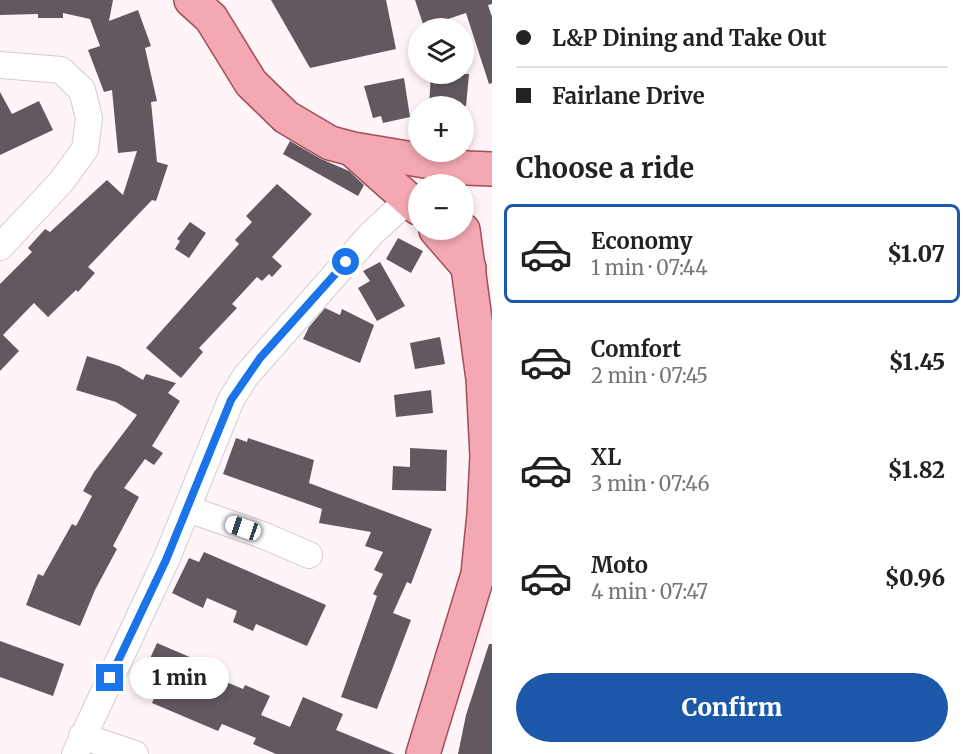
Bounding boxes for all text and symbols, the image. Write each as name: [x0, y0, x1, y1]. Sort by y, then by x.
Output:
map controls: [408, 18, 474, 240]
button: layers: [408, 18, 474, 84]
text: L&P Dining and Take Out: [552, 24, 827, 52]
text: Fairlane Drive: [552, 82, 705, 110]
button: +: [408, 96, 474, 162]
text: Choose a ride: [516, 151, 694, 185]
button: −: [408, 174, 474, 240]
icon: car: [519, 227, 573, 281]
text: Economy: [591, 227, 692, 255]
text: $1.07: [887, 240, 945, 268]
route start: [332, 248, 359, 275]
text: 1 min · 07:44: [591, 255, 708, 280]
icon: car: [519, 335, 573, 389]
text: Comfort: [591, 335, 681, 363]
text: $1.45: [889, 348, 945, 376]
text: 2 min · 07:45: [591, 363, 708, 388]
icon: car: [519, 443, 573, 497]
text: XL: [591, 443, 621, 471]
text: $1.82: [888, 456, 945, 484]
text: 3 min · 07:46: [591, 471, 710, 496]
car: [223, 514, 263, 542]
icon: car: [519, 551, 573, 605]
text: Moto: [591, 551, 648, 579]
text: $0.96: [885, 564, 945, 592]
text: 4 min · 07:47: [591, 579, 708, 604]
callout: 1 min: [131, 657, 230, 699]
route end: [96, 664, 123, 691]
text: 1 min: [152, 665, 207, 690]
button: Confirm: [516, 673, 948, 742]

